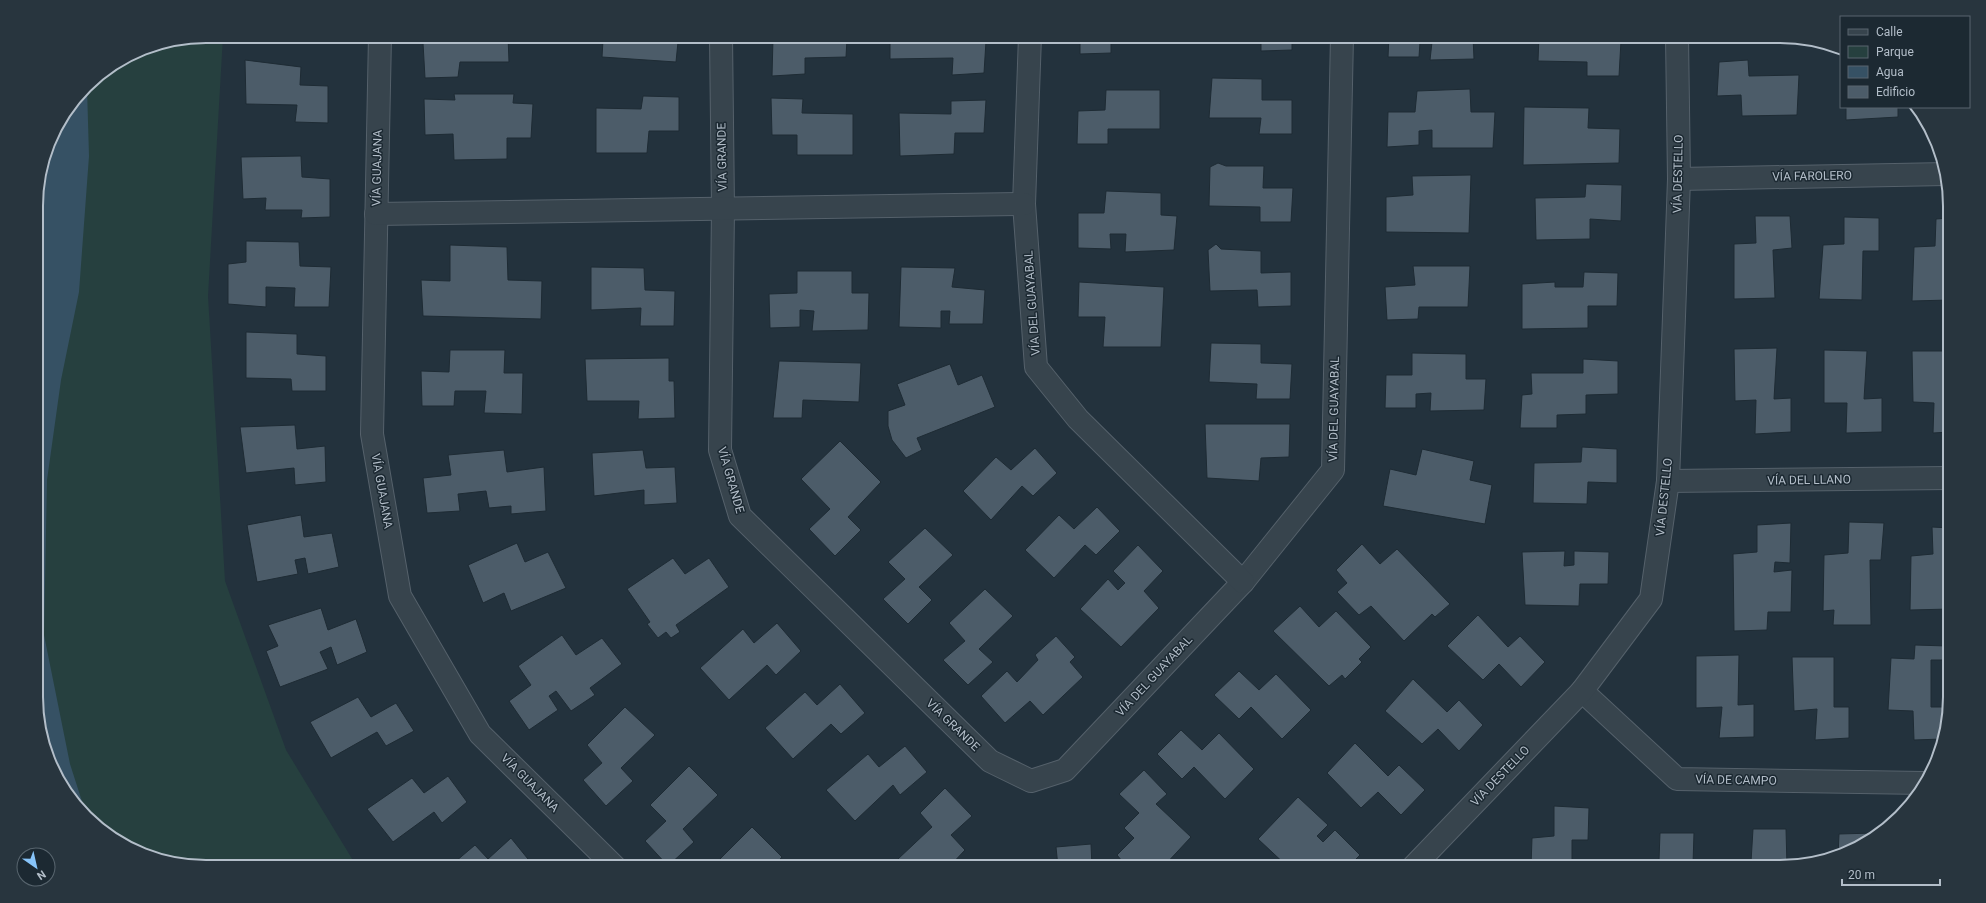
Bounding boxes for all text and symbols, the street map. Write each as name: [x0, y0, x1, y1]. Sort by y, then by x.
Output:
legend: [1840, 16, 1970, 108]
text: Calle: [1876, 25, 1903, 39]
text: Parque: [1876, 45, 1914, 59]
text: Agua: [1876, 65, 1904, 79]
text: Edificio: [1876, 85, 1915, 99]
street label: VÍA GRANDE: [713, 122, 730, 191]
street label: VÍA GUAJANA: [368, 130, 385, 206]
street label: VÍA DESTELLO: [1669, 135, 1686, 213]
street label: VÍA FAROLERO: [1772, 167, 1852, 184]
street label: VÍA DEL GUAYABAL: [1020, 249, 1043, 356]
street label: VÍA DEL GUAYABAL: [1325, 356, 1342, 462]
street label: VÍA GRANDE: [715, 445, 748, 515]
street label: VÍA GUAJANA: [368, 452, 397, 530]
street label: VÍA DESTELLO: [1652, 457, 1675, 537]
street label: VÍA DEL LLANO: [1767, 471, 1851, 488]
street label: VÍA DEL GUAYABAL: [1112, 632, 1195, 719]
street label: VÍA GRANDE: [924, 695, 983, 754]
street label: VÍA DESTELLO: [1467, 742, 1532, 809]
street label: VÍA GUAJANA: [498, 750, 563, 815]
street label: VÍA DE CAMPO: [1695, 771, 1777, 788]
north arrow: [16, 847, 56, 887]
scale bar: [1842, 861, 1940, 887]
text: N: [34, 867, 48, 883]
text: 20 m: [1848, 868, 1875, 882]

